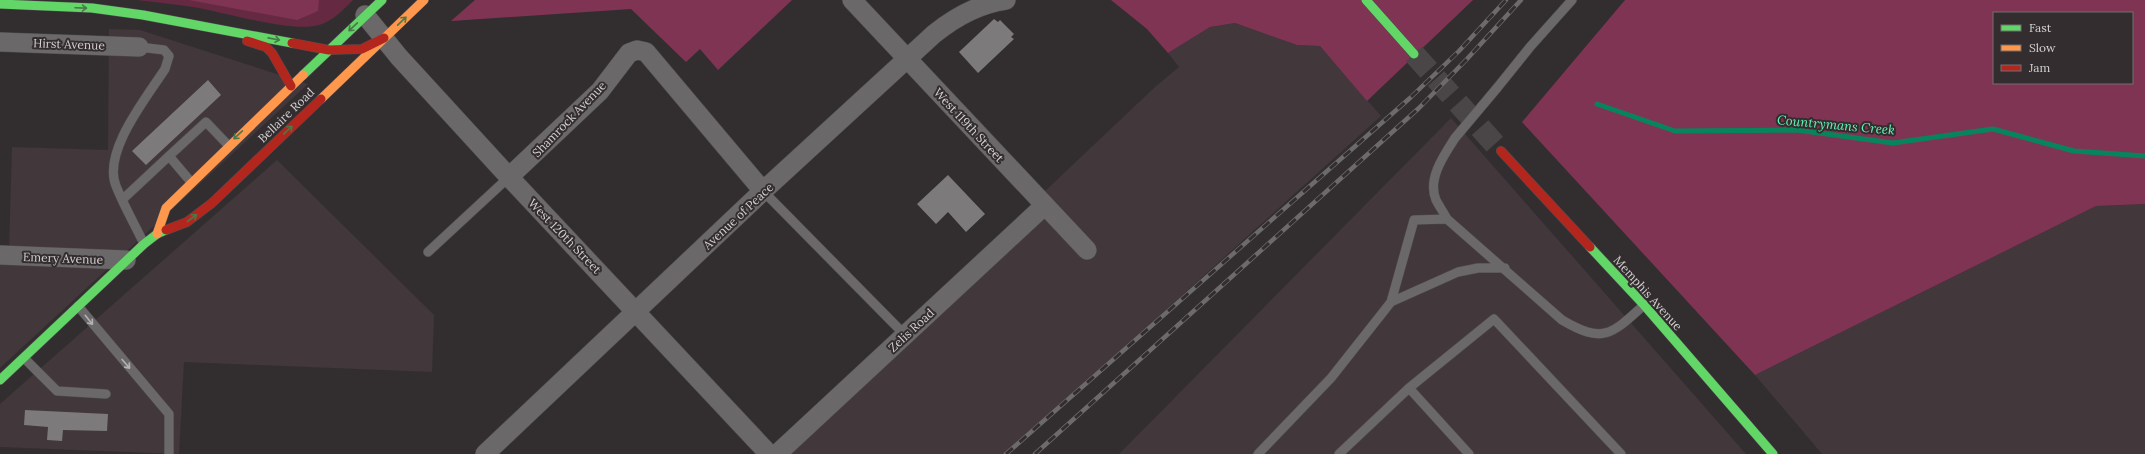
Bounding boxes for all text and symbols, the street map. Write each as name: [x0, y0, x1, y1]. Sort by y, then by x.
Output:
one-way arrow: [74, 4, 87, 11]
legend: [1993, 12, 2133, 84]
one-way arrow: [397, 16, 407, 26]
text: Fast: [2029, 20, 2052, 35]
one-way arrow: [349, 22, 359, 31]
street label: Hirst Avenue: [33, 35, 106, 53]
one-way arrow: [268, 36, 281, 44]
text: Slow: [2029, 40, 2056, 55]
text: Jam: [2028, 60, 2050, 75]
street label: Shamrock Avenue: [529, 78, 609, 160]
street label: Bellaire Road: [255, 84, 317, 146]
street label: West 119th Street: [931, 85, 1007, 165]
water label: Countrymans Creek: [1776, 111, 1896, 139]
one-way arrow: [283, 125, 293, 135]
one-way arrow: [234, 130, 244, 139]
street label: Avenue of Peace: [699, 179, 777, 253]
street label: West 120th Street: [525, 195, 605, 277]
one-way arrow: [187, 214, 198, 222]
street label: Emery Avenue: [23, 249, 104, 267]
street label: Memphis Avenue: [1611, 253, 1686, 334]
street label: Zelis Road: [885, 305, 937, 355]
one-way arrow: [85, 315, 94, 326]
one-way arrow: [121, 359, 130, 369]

